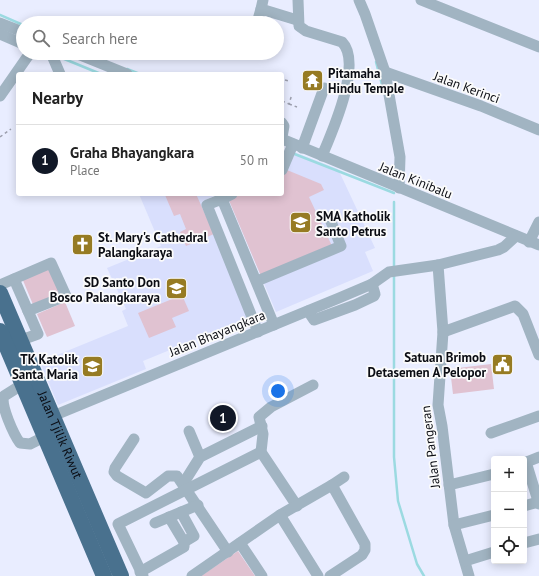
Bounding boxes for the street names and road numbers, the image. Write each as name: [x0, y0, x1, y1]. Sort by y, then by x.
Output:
street label: Jalan Kerinci: [430, 67, 502, 107]
street label: Jalan Kinibalu: [376, 158, 455, 203]
street label: Jalan Bhayangkara: [166, 306, 268, 361]
street label: Jalan Tjilik Riwut: [33, 387, 87, 482]
street label: Jalan Pangeran: [417, 405, 444, 490]

